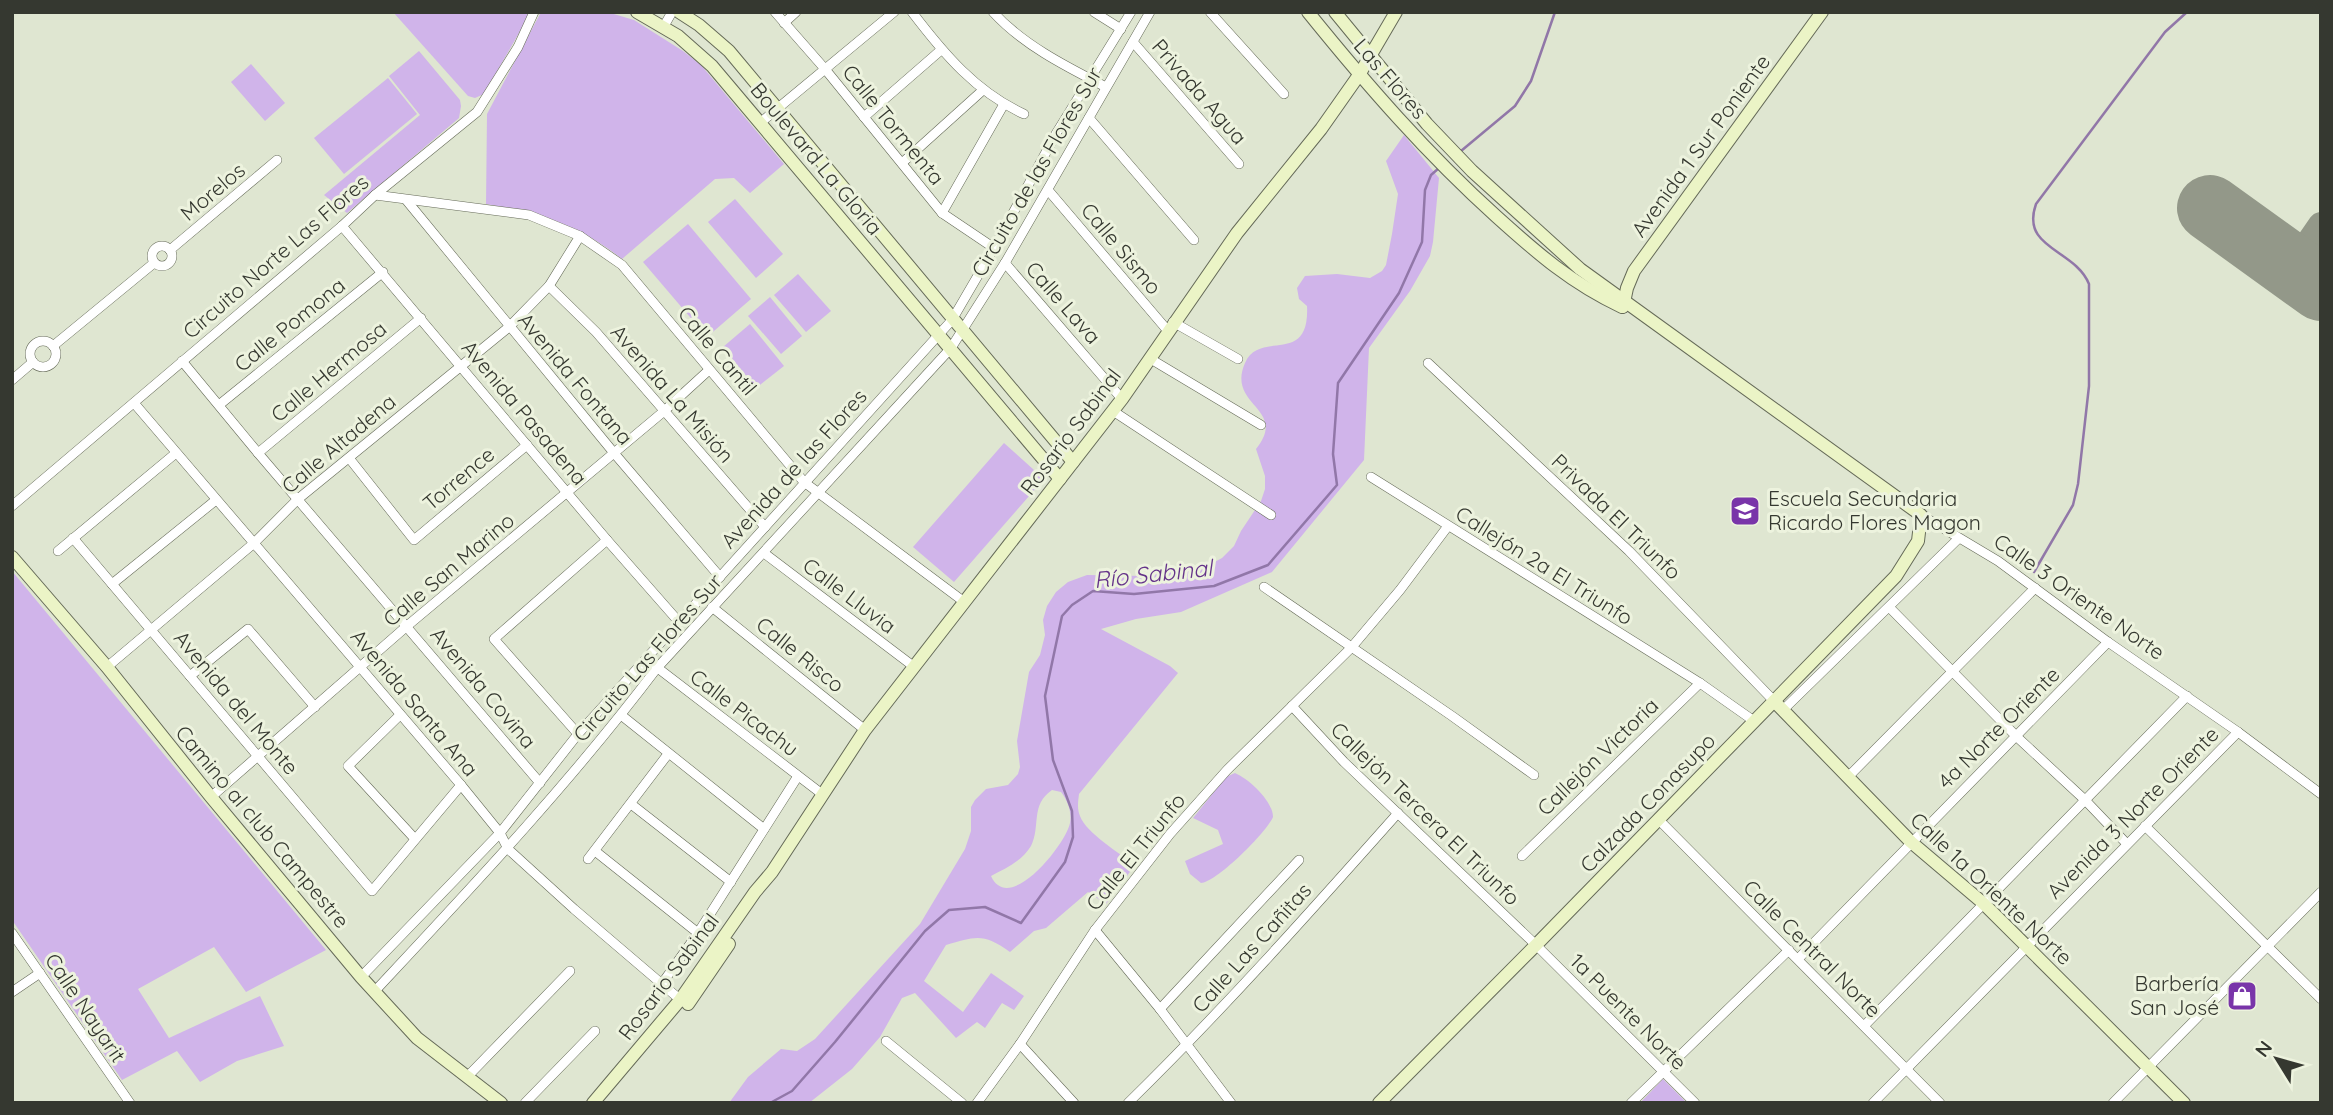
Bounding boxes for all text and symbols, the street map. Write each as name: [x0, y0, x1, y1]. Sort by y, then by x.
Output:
street label: Privada Agua: [1147, 33, 1253, 149]
street label: Las Flores: [1349, 33, 1433, 124]
street label: Avenida 1 Sur Poniente: [1625, 49, 1775, 242]
street label: Calle Tormenta: [837, 59, 950, 190]
street label: Circuito de las Flores Sur: [965, 62, 1107, 281]
street label: Boulevard La Gloria: [745, 77, 888, 240]
street label: Morelos: [175, 157, 250, 226]
street label: Circuito Norte Las Flores: [177, 169, 373, 344]
street label: Calle Sismo: [1076, 197, 1168, 299]
street label: Calle Lava: [1021, 256, 1107, 349]
street label: Calle Pomona: [229, 272, 350, 377]
street label: Calle Cantil: [673, 300, 763, 400]
street label: Avenida Fontana: [513, 307, 639, 450]
street label: Calle Hermosa: [265, 315, 392, 427]
street label: Avenida La Misión: [606, 319, 740, 468]
street label: Avenida Pasadena: [457, 335, 593, 490]
street label: Rosario Sabinal: [1014, 363, 1126, 500]
street label: Avenida de las Flores: [715, 383, 872, 553]
street label: Calle Altadena: [276, 388, 401, 499]
street label: Torrence: [417, 441, 499, 516]
street label: Privada El Triunfo: [1546, 448, 1687, 585]
place label: Escuela Secundaria Ricardo Flores Magon: [1768, 485, 1981, 535]
school or university icon: Escuela Secundaria Ricardo Flores Magon: [1728, 494, 1762, 528]
street label: Callejón 2a El Triunfo: [1451, 500, 1638, 630]
street label: Calle San Marino: [377, 507, 519, 632]
street label: Calle 3 Oriente Norte: [1989, 527, 2170, 665]
street label: Calle Lluvia: [798, 552, 901, 639]
water label: Río Sabinal: [1092, 553, 1216, 594]
street label: Circuito Las Flores Sur: [567, 568, 727, 747]
street label: Calle Risco: [751, 611, 850, 698]
street label: Avenida Covina: [425, 621, 542, 753]
street label: Avenida Santa Ana: [346, 623, 484, 781]
street label: Avenida del Monte: [169, 625, 305, 780]
street label: 4a Norte Oriente: [1932, 661, 2065, 794]
street label: Calle Picachu: [685, 663, 804, 761]
street label: Callejón Victoria: [1531, 692, 1663, 821]
street label: Callejón Tercera El Triunfo: [1326, 716, 1526, 910]
street label: Camino al club Campestre: [170, 720, 355, 933]
street label: Avenida 3 Norte Oriente: [2041, 721, 2224, 904]
street label: Calzada Conasupo: [1574, 727, 1720, 877]
street label: Calle El Triunfo: [1080, 787, 1190, 915]
street label: Calle 1a Oriente Norte: [1905, 806, 2078, 970]
street label: Calle Central Norte: [1738, 874, 1887, 1023]
street label: Calle Las Cañitas: [1186, 877, 1316, 1018]
street label: Rosario Sabinal: [612, 908, 724, 1045]
street label: Calle Nayarit: [40, 948, 132, 1067]
street label: 1a Puente Norte: [1565, 948, 1692, 1075]
place label: Barbería San José: [2130, 970, 2219, 1020]
shop icon: Barbería San José: [2225, 979, 2259, 1013]
north arrow: [2242, 1024, 2312, 1094]
text: N: [2250, 1036, 2277, 1062]

